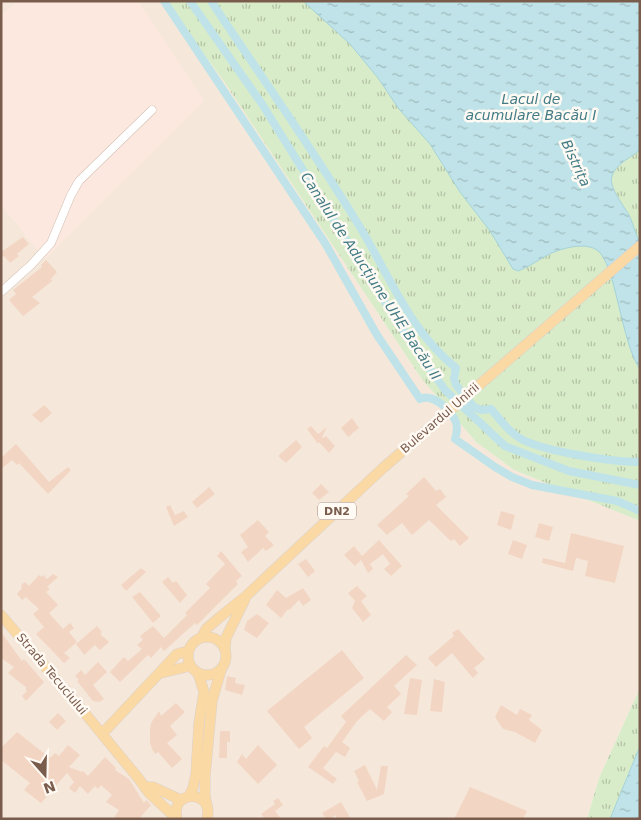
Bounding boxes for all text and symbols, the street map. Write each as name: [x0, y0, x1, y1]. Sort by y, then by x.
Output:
water label: Lacul de acumulare Bacău I: [466, 91, 596, 123]
water label: Bistrița: [557, 137, 594, 189]
water label: Canalul de Aducțiune UHE Bacău II: [297, 169, 444, 383]
street label: Bulevardul Unirii: [398, 380, 482, 456]
road number: DN2: [318, 502, 356, 520]
street label: Strada Tecuciului: [14, 630, 90, 718]
north arrow: [20, 750, 70, 800]
text: N: [41, 778, 58, 797]

